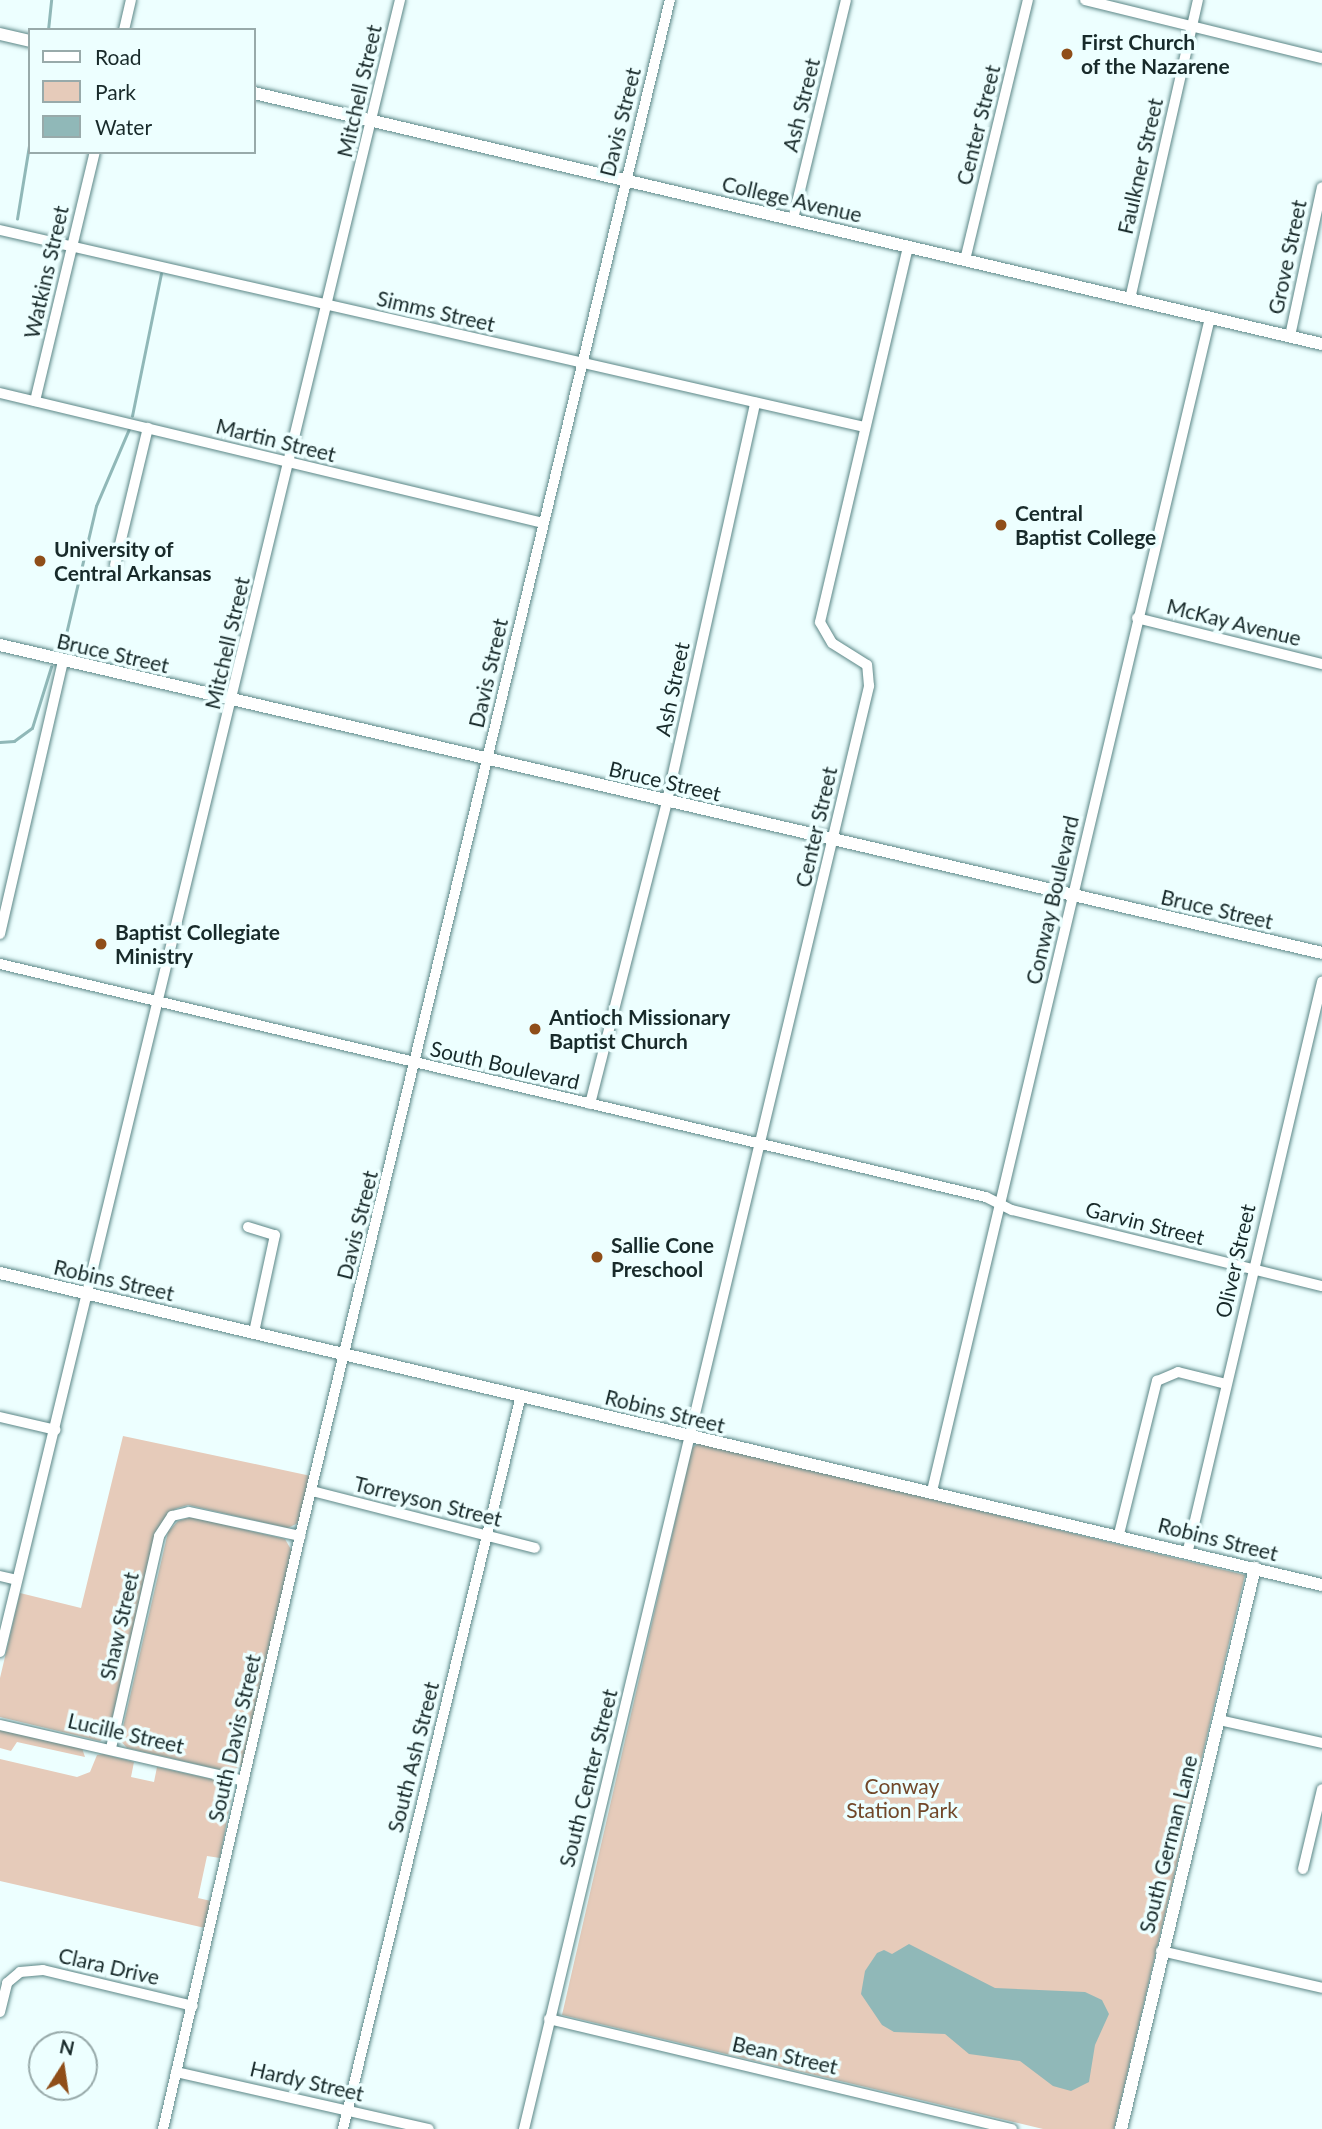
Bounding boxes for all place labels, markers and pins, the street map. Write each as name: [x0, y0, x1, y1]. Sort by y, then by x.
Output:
place label: First Church of the Nazarene: [1081, 29, 1230, 79]
marker: First Church of the Nazarene: [1059, 46, 1075, 62]
place label: Central Baptist College: [1015, 500, 1156, 550]
marker: Central Baptist College: [993, 517, 1009, 533]
place label: University of Central Arkansas: [54, 536, 212, 586]
marker: University of Central Arkansas: [32, 553, 48, 569]
place label: Baptist Collegiate Ministry: [115, 919, 280, 969]
marker: Baptist Collegiate Ministry: [93, 936, 109, 952]
place label: Antioch Missionary Baptist Church: [549, 1004, 730, 1054]
marker: Antioch Missionary Baptist Church: [527, 1021, 543, 1037]
place label: Sallie Cone Preschool: [611, 1232, 714, 1282]
marker: Sallie Cone Preschool: [589, 1249, 605, 1265]

